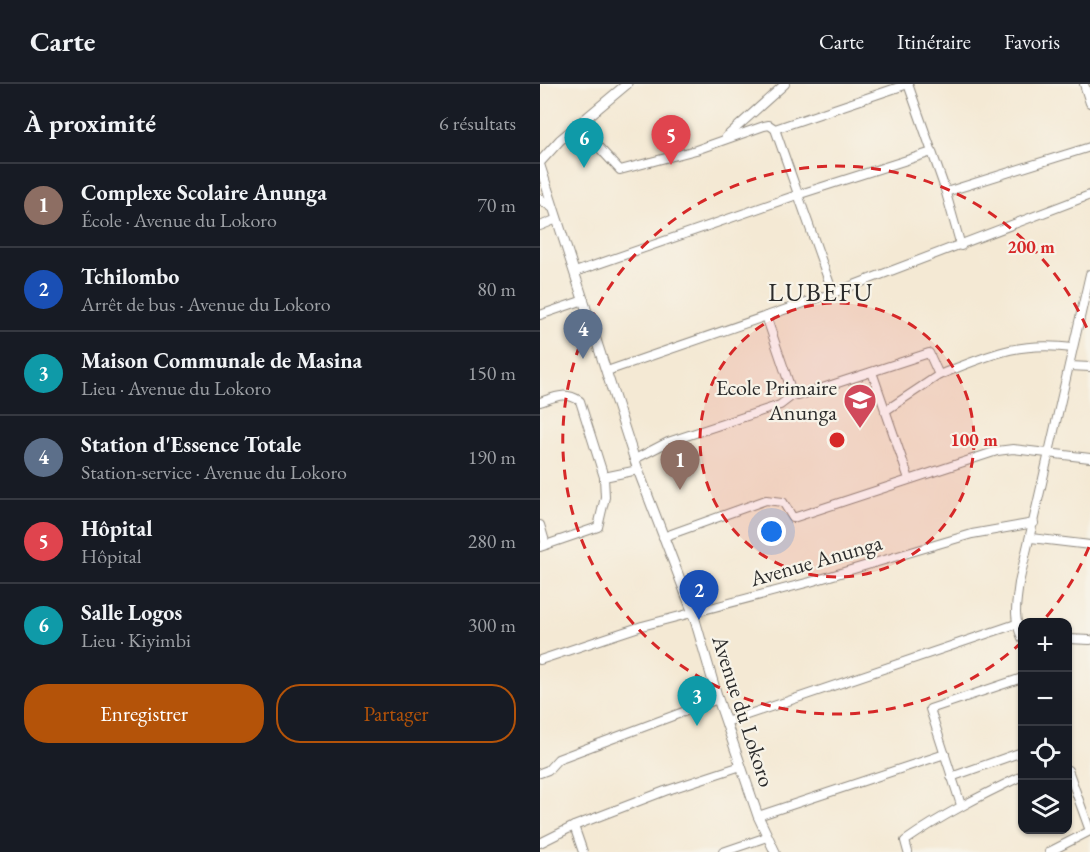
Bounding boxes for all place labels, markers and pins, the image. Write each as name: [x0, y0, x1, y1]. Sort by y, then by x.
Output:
pin: 5: [652, 116, 690, 165]
pin: 6: [564, 118, 603, 168]
pin: 4: [564, 310, 603, 359]
place label: Ecole Primaire Anunga: [716, 373, 837, 427]
school or university icon: Ecole Primaire Anunga: [842, 382, 878, 429]
centre of rings: [827, 430, 847, 450]
pin: 1: [660, 440, 700, 490]
pin: 2: [680, 570, 718, 620]
pin: 3: [678, 676, 716, 726]

